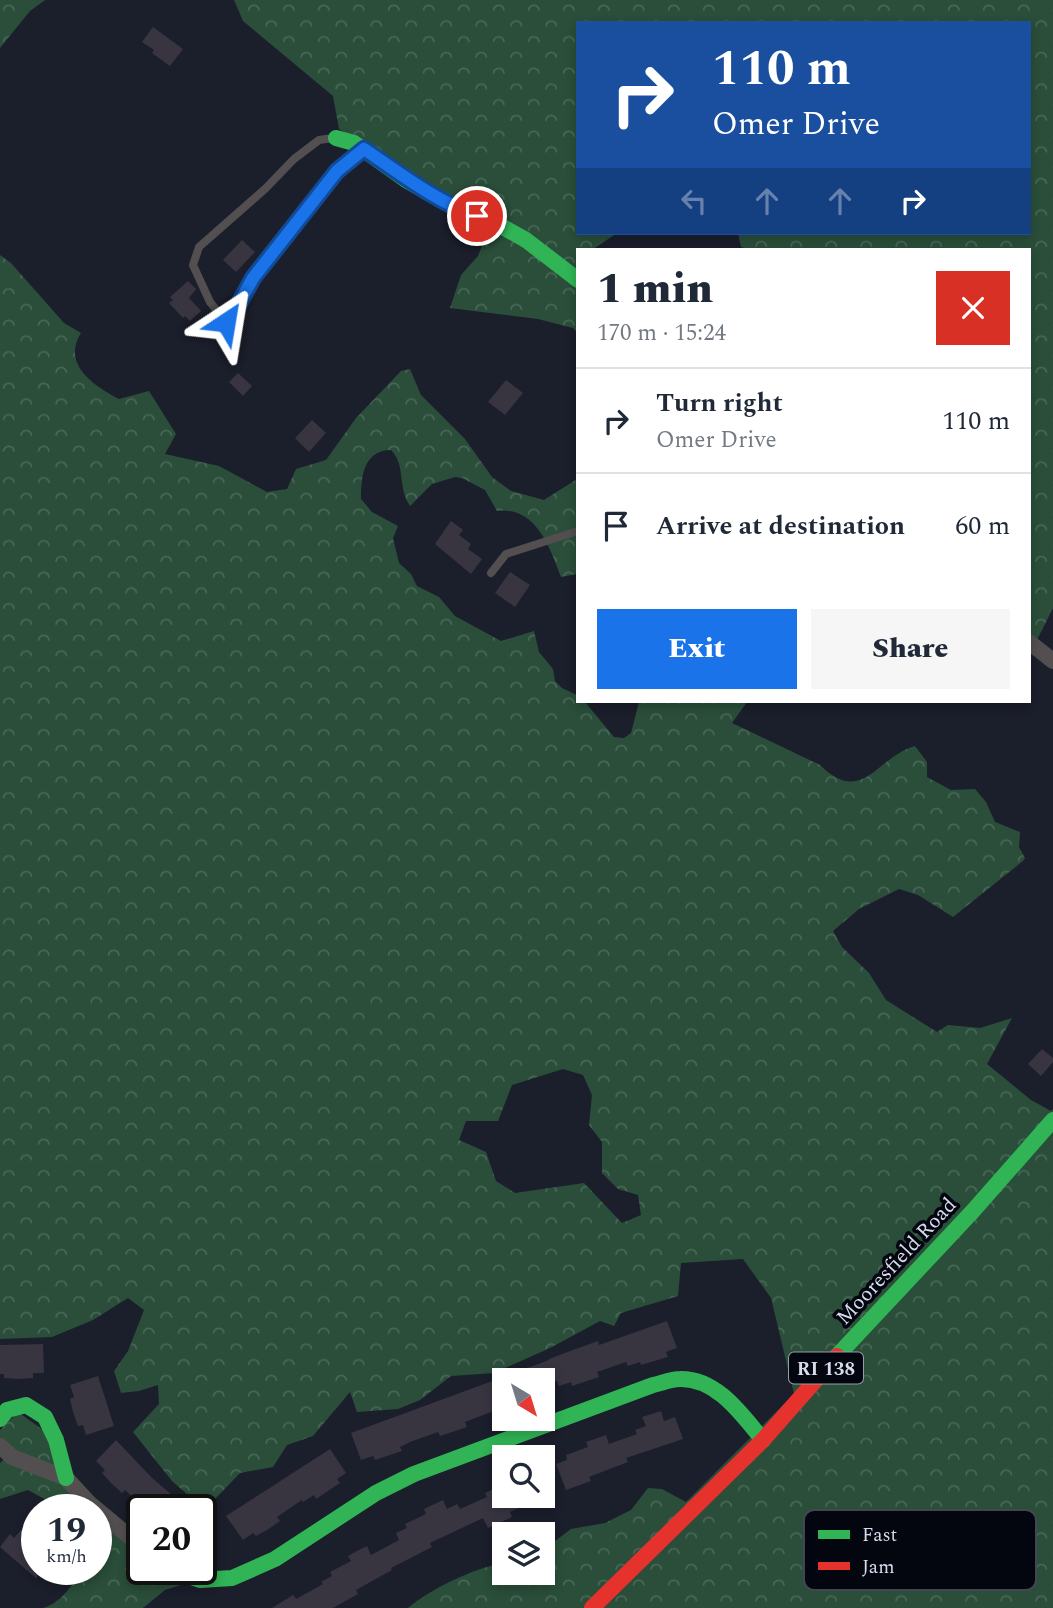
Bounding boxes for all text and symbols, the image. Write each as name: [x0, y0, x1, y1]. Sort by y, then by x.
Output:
text: 110 m: [712, 32, 851, 107]
icon: right: [597, 49, 688, 140]
text: Omer Drive: [712, 100, 880, 149]
icon: left: [675, 182, 713, 220]
icon: ahead: [748, 182, 786, 220]
icon: ahead: [821, 182, 859, 220]
icon: right: [894, 182, 932, 220]
pin: [447, 186, 507, 246]
icon: arrive: [458, 197, 496, 235]
text: 1 min: [597, 258, 713, 321]
button: close: [936, 271, 1010, 345]
position arrow: [189, 285, 263, 359]
text: 170 m · 15:24: [597, 316, 726, 351]
text: Turn right: [656, 383, 783, 423]
text: 110 m: [942, 401, 1010, 441]
icon: right: [597, 402, 635, 440]
text: Omer Drive: [656, 423, 777, 458]
text: Arrive at destination: [656, 506, 905, 546]
text: 60 m: [955, 506, 1010, 546]
icon: arrive: [597, 507, 635, 545]
button: Exit: [597, 609, 797, 689]
button: Share: [811, 609, 1010, 689]
street label: Mooresfield Road: [829, 1190, 965, 1333]
road number: RI 138: [789, 1352, 863, 1384]
north arrow: [492, 1368, 555, 1432]
map controls: [492, 1368, 555, 1585]
button: search: [492, 1445, 555, 1508]
speed limit sign: 20: [126, 1494, 217, 1585]
text: 19: [47, 1504, 86, 1557]
legend: [804, 1510, 1036, 1590]
text: Fast: [862, 1521, 898, 1550]
button: layers: [492, 1522, 555, 1585]
text: km/h: [46, 1543, 87, 1570]
text: Jam: [862, 1553, 894, 1582]

